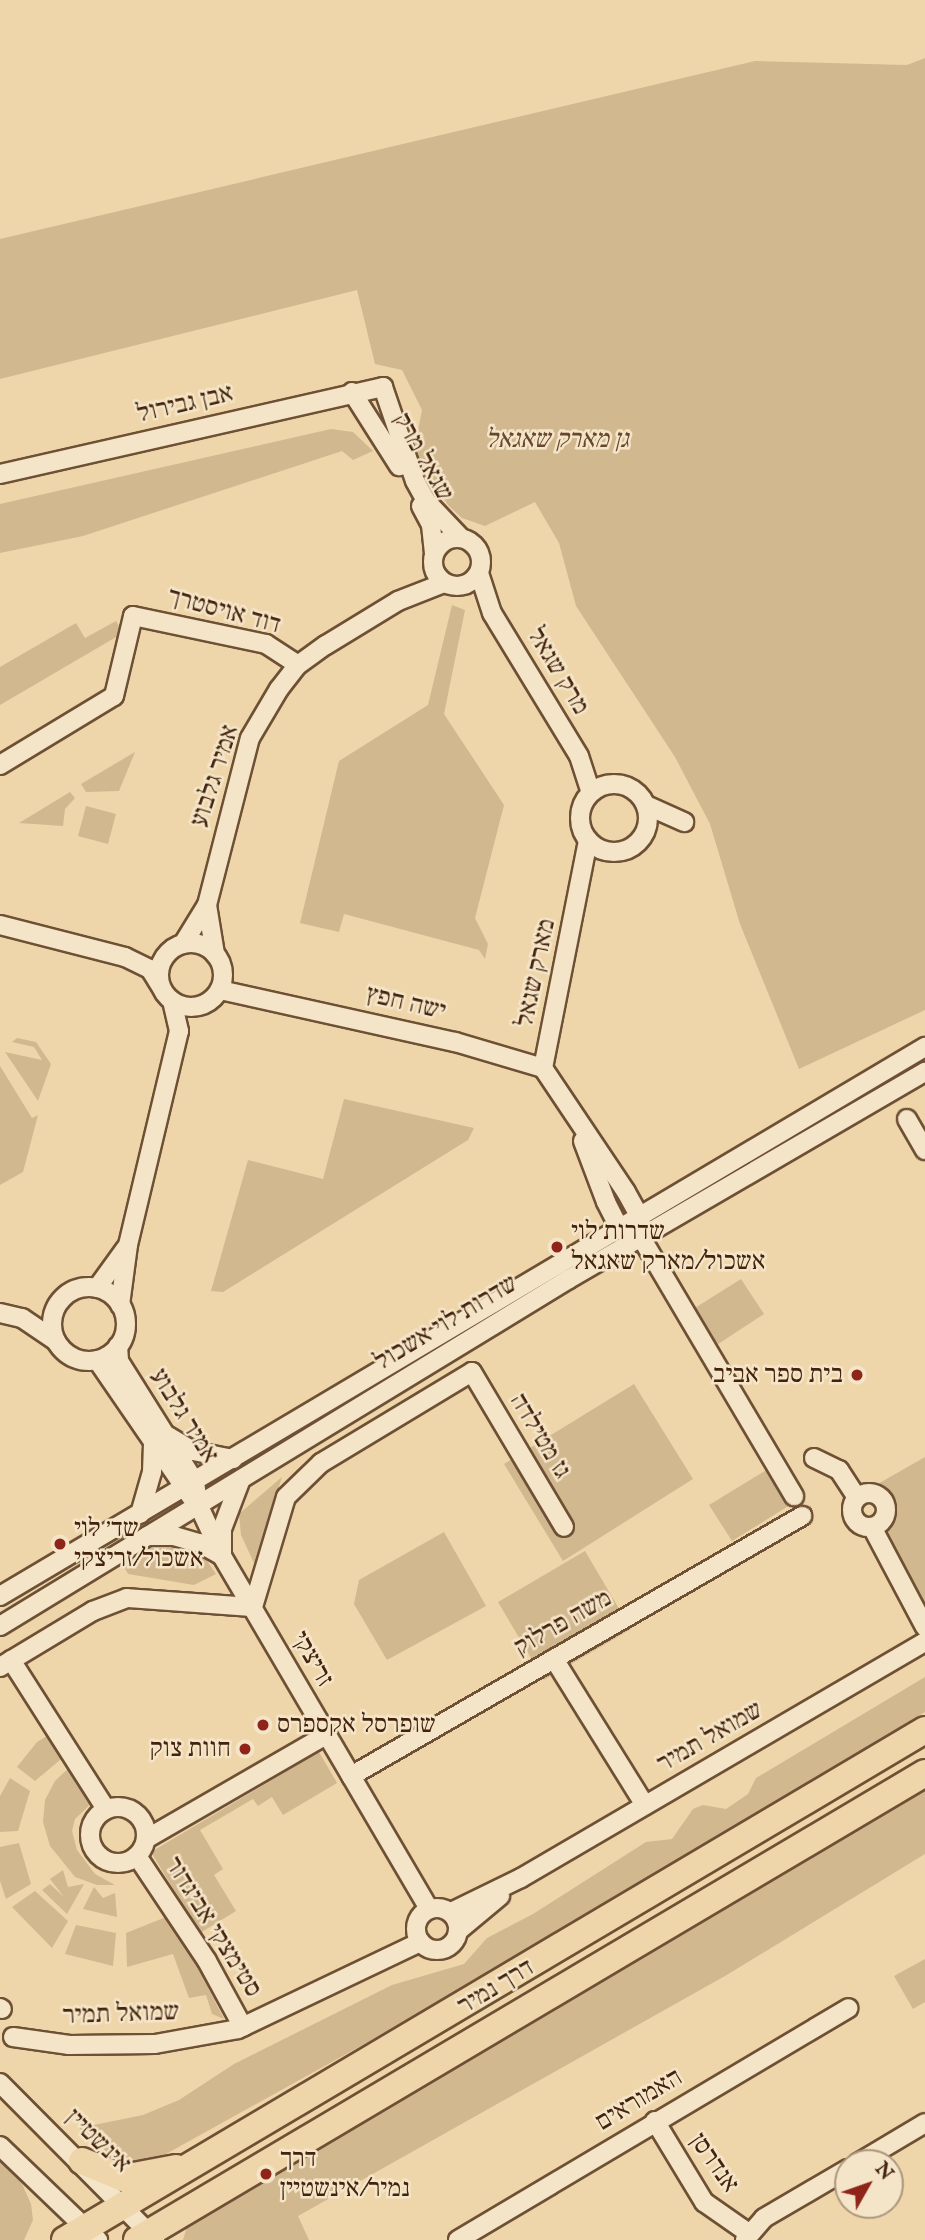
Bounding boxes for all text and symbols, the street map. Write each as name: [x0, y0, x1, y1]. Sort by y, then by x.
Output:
street label: אבן גבירול: [134, 378, 236, 430]
street label: שגאל מרק: [386, 407, 460, 507]
park label: גן מארק שאגאל: [485, 424, 629, 456]
street label: דוד אויסטרך: [164, 581, 284, 641]
street label: מרק שגאל: [520, 622, 596, 720]
street label: אמיר גלבוע: [184, 721, 246, 831]
street label: מארק שגאל: [509, 916, 563, 1030]
street label: ישה חפץ: [363, 979, 449, 1027]
place label: שדרות לוי אשכול/מארק שאגאל: [571, 1216, 766, 1278]
marker: שדרות לוי אשכול/מארק שאגאל: [549, 1239, 565, 1255]
street label: שדרות לוי אשכול: [369, 1268, 523, 1378]
place label: בית ספר אביב: [713, 1359, 843, 1391]
street label: אמיר גלבוע: [143, 1363, 225, 1469]
marker: בית ספר אביב: [849, 1367, 865, 1383]
street label: גז מטילדה: [502, 1388, 578, 1484]
place label: שד׳ לוי אשכול/זריצקי: [74, 1513, 203, 1574]
marker: שד׳ לוי אשכול/זריצקי: [52, 1536, 68, 1552]
street label: משה פרלוק: [509, 1583, 617, 1663]
street label: זריצקי: [284, 1626, 340, 1692]
street label: שמואל תמיר: [652, 1694, 768, 1780]
place label: שופרסל אקספרס: [277, 1709, 436, 1741]
marker: שופרסל אקספרס: [255, 1717, 271, 1733]
place label: חוות צוק: [150, 1733, 231, 1765]
marker: חוות צוק: [237, 1741, 253, 1757]
street label: סטימצקי אביגדור: [157, 1851, 269, 2003]
street label: דרך נמיר: [452, 1952, 540, 2022]
street label: שמואל תמיר: [62, 1996, 180, 2032]
street label: האמוראים: [590, 2062, 688, 2138]
street label: אינשטיין: [59, 2102, 137, 2180]
street label: אנדרסן: [682, 2127, 746, 2199]
place label: דרך נמיר/אינשטיין: [280, 2143, 410, 2204]
north arrow: [834, 2149, 904, 2219]
text: N: [869, 2158, 898, 2186]
marker: דרך נמיר/אינשטיין: [258, 2166, 274, 2182]

